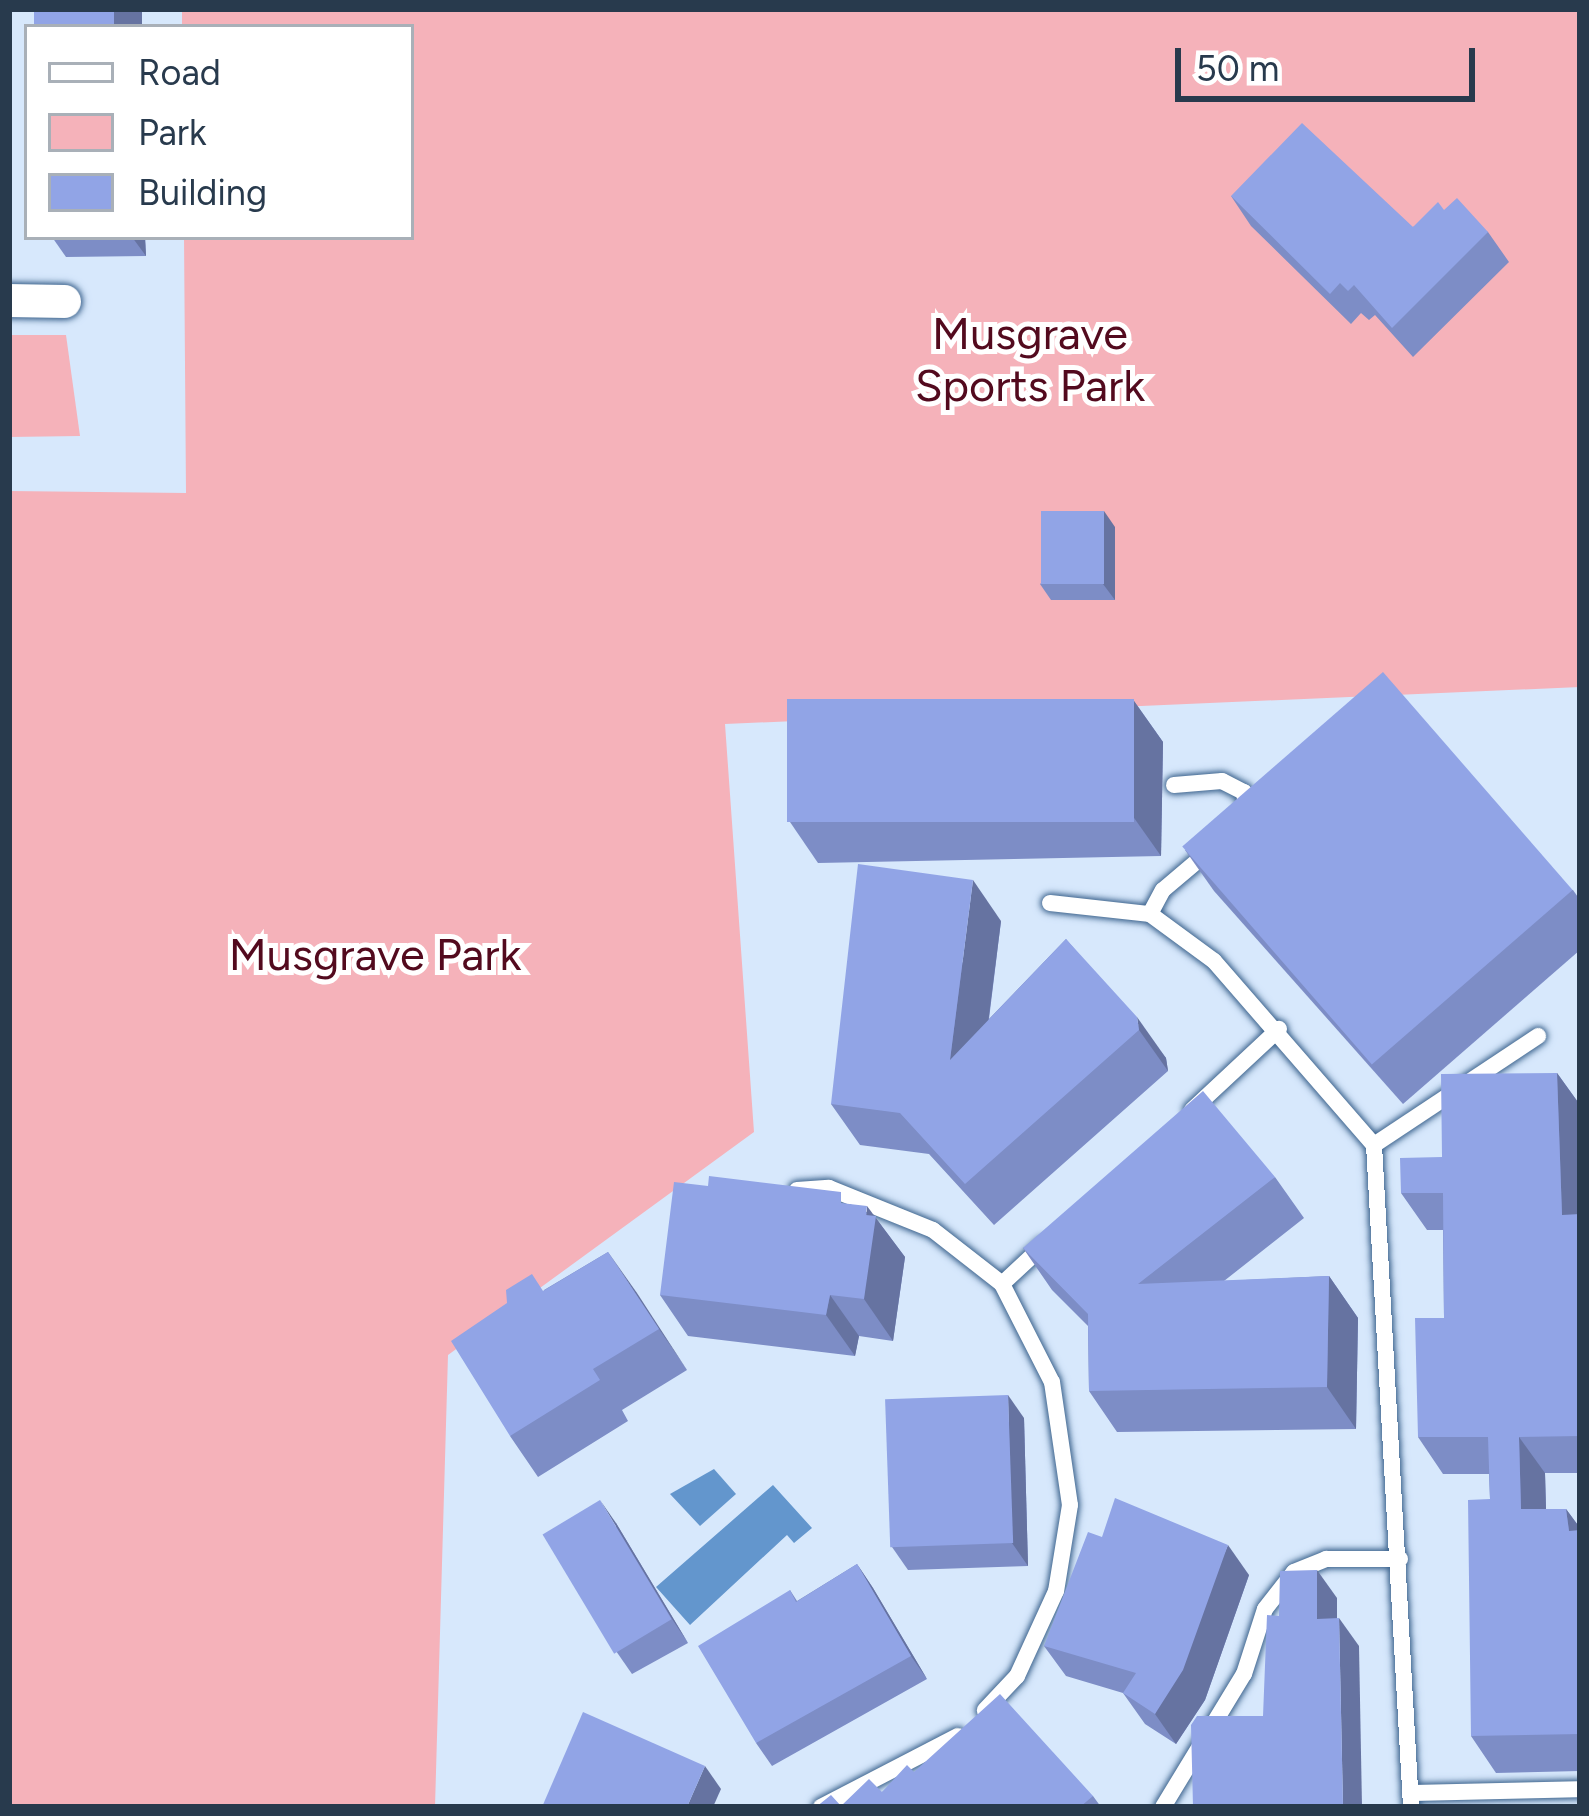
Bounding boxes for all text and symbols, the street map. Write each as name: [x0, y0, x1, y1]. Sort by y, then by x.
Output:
legend: [24, 24, 414, 240]
scale bar: [1181, 24, 1481, 98]
text: 50 m: [1196, 47, 1279, 90]
text: Road: [138, 51, 221, 94]
text: Park: [138, 111, 206, 154]
text: Building: [138, 171, 267, 214]
park label: Musgrave Sports Park: [915, 307, 1145, 413]
park label: Musgrave Park: [229, 928, 521, 982]

